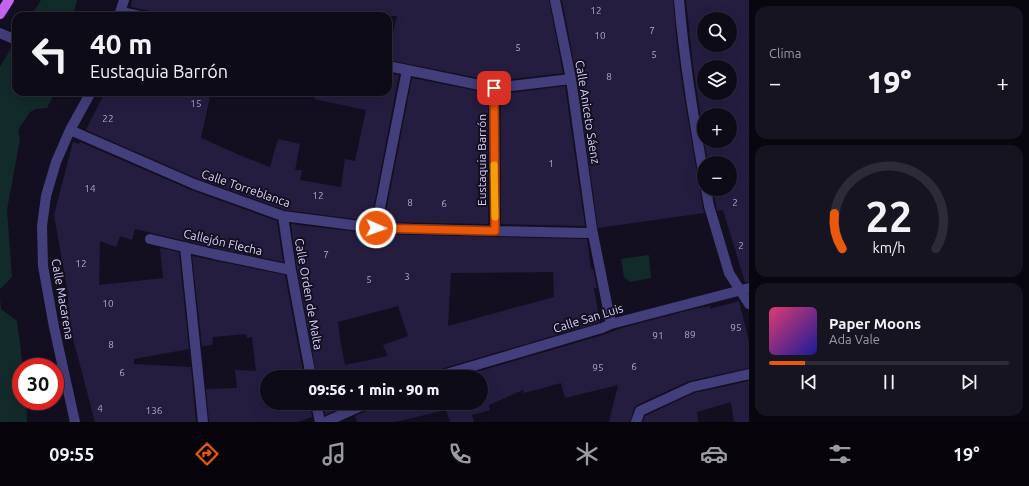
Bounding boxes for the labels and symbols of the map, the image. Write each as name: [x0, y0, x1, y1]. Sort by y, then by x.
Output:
house number: 12: [590, 5, 602, 16]
house number: 7: [649, 25, 655, 36]
house number: 10: [594, 30, 606, 41]
house number: 5: [515, 42, 521, 53]
house number: 5: [651, 49, 657, 60]
street label: Calle Aniceto Sáenz: [573, 59, 603, 165]
pin: [477, 71, 511, 105]
house number: 8: [606, 71, 612, 82]
house number: 15: [190, 98, 202, 109]
house number: 22: [102, 113, 114, 124]
street label: Eustaquia Barrón: [475, 114, 488, 206]
house number: 1: [548, 158, 554, 169]
street label: Calle Torreblanca: [200, 167, 292, 209]
house number: 14: [84, 183, 96, 194]
house number: 12: [312, 190, 324, 201]
house number: 8: [407, 197, 413, 208]
house number: 2: [732, 197, 738, 208]
house number: 6: [441, 198, 447, 209]
position arrow: [355, 207, 397, 249]
street label: Callejón Flecha: [182, 227, 264, 257]
street label: Calle Orden de Malta: [293, 237, 325, 351]
house number: 2: [738, 240, 744, 251]
house number: 7: [323, 249, 329, 260]
street label: Calle Macarena: [50, 258, 76, 340]
house number: 12: [75, 258, 87, 269]
house number: 3: [404, 271, 410, 282]
house number: 5: [366, 274, 372, 285]
house number: 10: [102, 298, 114, 309]
street label: Calle San Luis: [552, 301, 624, 335]
house number: 95: [730, 322, 742, 333]
house number: 89: [684, 329, 696, 340]
house number: 91: [652, 330, 664, 341]
house number: 8: [108, 339, 114, 350]
speed limit sign: 30: [12, 358, 64, 410]
house number: 6: [631, 361, 637, 372]
house number: 95: [592, 362, 604, 373]
house number: 6: [119, 367, 125, 378]
house number: 4: [97, 403, 103, 414]
house number: 136: [146, 405, 163, 416]

